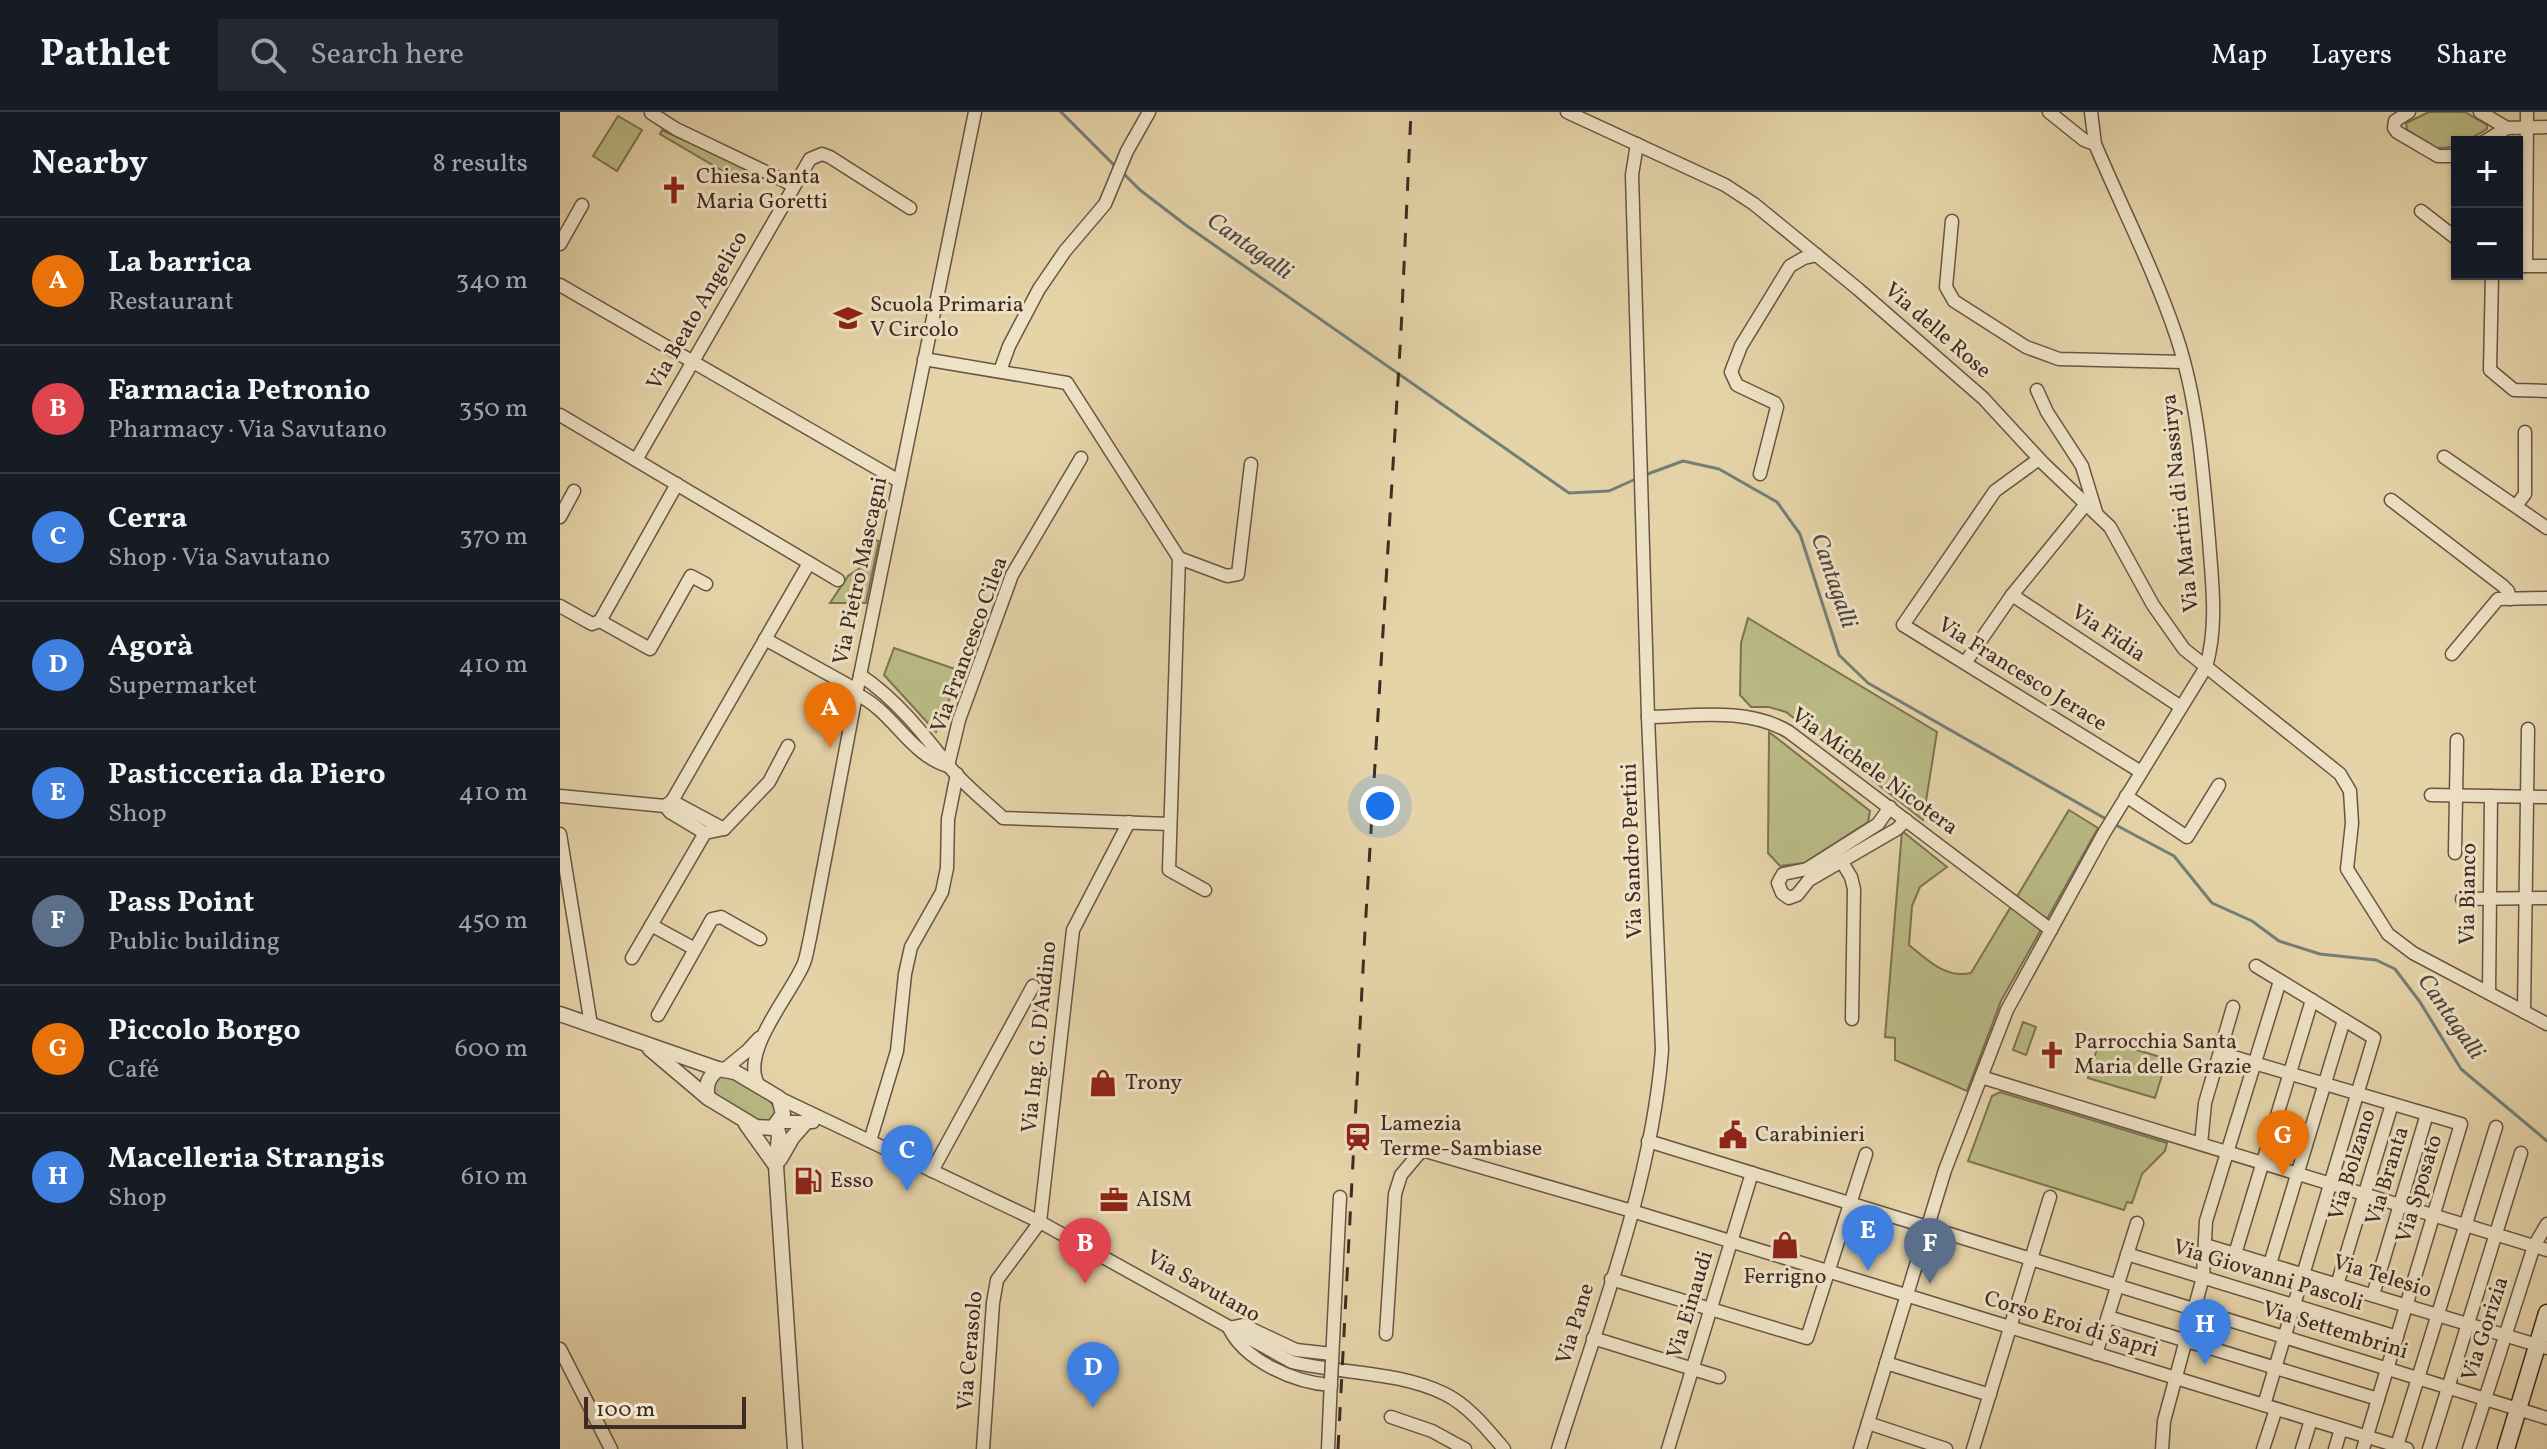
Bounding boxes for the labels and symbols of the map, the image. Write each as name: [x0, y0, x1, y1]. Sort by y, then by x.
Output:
place label: Chiesa Santa Maria Goretti: [696, 162, 828, 218]
church icon: Chiesa Santa Maria Goretti: [659, 175, 689, 205]
water label: Cantagalli: [1199, 205, 1300, 290]
street label: Via Beato Angelico: [640, 226, 756, 396]
street label: Via delle Rose: [1877, 276, 1997, 386]
place label: Scuola Primaria V Circolo: [870, 290, 1024, 346]
school or university icon: Scuola Primaria V Circolo: [833, 303, 863, 333]
street label: Via Martiri di Nassirya: [2154, 392, 2208, 614]
street label: Via Pietro Mascagni: [826, 474, 896, 668]
water label: Cantagalli: [1801, 529, 1865, 634]
street label: Via Francesco Cilea: [924, 552, 1016, 737]
street label: Via Fidia: [2064, 598, 2152, 670]
street label: Via Francesco Jerace: [1931, 610, 2113, 740]
pin: A: [804, 682, 856, 748]
street label: Via Michele Nicotera: [1784, 701, 1964, 843]
street label: Via Sandro Pertini: [1614, 762, 1652, 940]
your location: [1360, 786, 1400, 826]
street label: Via Bianco: [2453, 843, 2485, 945]
street label: Via Ing. G. D'Audino: [1015, 940, 1065, 1134]
water label: Cantagalli: [2408, 967, 2493, 1068]
place label: Parrocchia Santa Maria delle Grazie: [2074, 1027, 2252, 1083]
church icon: Parrocchia Santa Maria delle Grazie: [2037, 1040, 2067, 1070]
shop icon: Trony: [1088, 1068, 1118, 1098]
place label: Trony: [1125, 1068, 1182, 1099]
street label: Via Bolzano: [2321, 1106, 2385, 1224]
place label: Lamezia Terme-Sambiase: [1380, 1109, 1542, 1165]
pin: G: [2257, 1110, 2309, 1176]
public building icon: Carabinieri: [1718, 1120, 1748, 1150]
place label: Carabinieri: [1755, 1120, 1865, 1151]
station icon: Lamezia Terme-Sambiase: [1343, 1122, 1373, 1152]
street label: Via Branta: [2358, 1123, 2418, 1229]
pin: C: [881, 1125, 933, 1191]
street label: Via Sposato: [2389, 1131, 2451, 1247]
fuel station icon: Esso: [793, 1166, 823, 1196]
place label: Esso: [830, 1166, 874, 1197]
office icon: AISM: [1099, 1185, 1129, 1215]
place label: AISM: [1136, 1185, 1192, 1216]
pin: E: [1842, 1205, 1894, 1271]
pin: B: [1059, 1218, 1111, 1284]
pin: F: [1904, 1218, 1956, 1284]
shop icon: Ferrigno: [1770, 1230, 1800, 1260]
street label: Via Giovanni Pascoli: [2169, 1232, 2367, 1320]
street label: Via Savutano: [1140, 1243, 1266, 1331]
street label: Via Einaudi: [1660, 1247, 1722, 1363]
street label: Via Telesio: [2329, 1247, 2435, 1307]
place label: Ferrigno: [1744, 1262, 1826, 1293]
street label: Via Gorizia: [2455, 1273, 2517, 1385]
street label: Via Pane: [1549, 1280, 1603, 1368]
street label: Corso Eroi di Sapri: [1980, 1284, 2162, 1366]
street label: Via Cerasolo: [950, 1290, 992, 1412]
street label: Via Settembrini: [2258, 1294, 2412, 1368]
pin: H: [2179, 1299, 2231, 1365]
pin: D: [1067, 1342, 1119, 1408]
scale bar: [584, 1393, 746, 1429]

